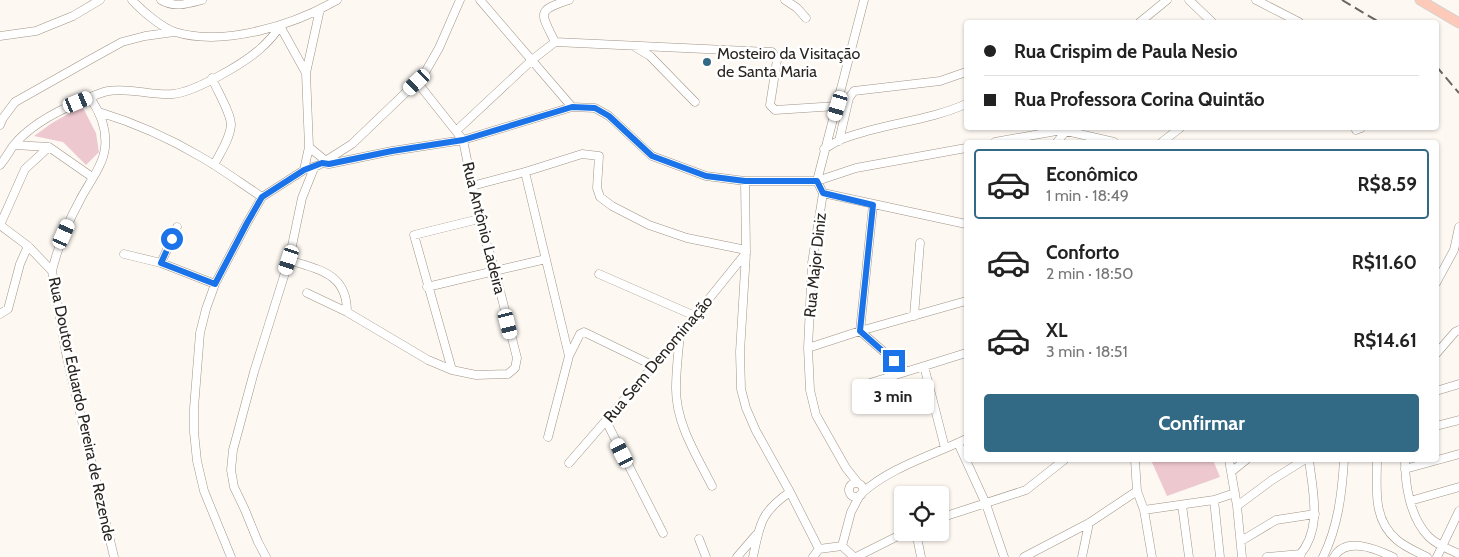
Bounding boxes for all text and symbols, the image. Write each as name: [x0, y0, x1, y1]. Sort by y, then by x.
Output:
text: Rua Crispim de Paula Nesio: [1014, 40, 1238, 63]
place label: Mosteiro da Visitação de Santa Maria: [717, 44, 860, 81]
marker: Mosteiro da Visitação de Santa Maria: [701, 56, 713, 68]
car: [400, 66, 433, 98]
text: Rua Professora Corina Quintão: [1014, 88, 1265, 111]
car: [61, 89, 94, 115]
car: [826, 89, 849, 123]
street label: Rua Antônio Ladeira: [458, 160, 510, 296]
icon: car: [986, 162, 1031, 207]
text: Econômico: [1046, 163, 1138, 186]
text: R$8.59: [1358, 173, 1417, 196]
text: 1 min · 18:49: [1046, 186, 1129, 205]
street label: Rua Major Diniz: [800, 211, 830, 318]
car: [51, 217, 76, 251]
route start: [161, 228, 183, 250]
icon: car: [986, 240, 1031, 285]
text: Conforto: [1046, 241, 1119, 264]
car: [277, 243, 300, 277]
text: R$11.60: [1352, 251, 1417, 274]
text: 2 min · 18:50: [1046, 264, 1133, 283]
street label: Rua Doutor Eduardo Pereira de Rezende: [45, 275, 119, 543]
street label: Rua Sem Denominação: [599, 292, 717, 426]
car: [497, 308, 518, 340]
icon: car: [986, 318, 1031, 363]
text: XL: [1046, 319, 1067, 342]
text: R$14.61: [1353, 329, 1417, 352]
text: 3 min · 18:51: [1046, 342, 1128, 361]
route end: [883, 350, 905, 372]
callout: 3 min: [853, 378, 935, 414]
text: 3 min: [874, 387, 912, 406]
button: Confirmar: [984, 394, 1419, 452]
car: [608, 436, 635, 470]
map controls: [894, 486, 949, 541]
button: locate: [894, 486, 949, 541]

